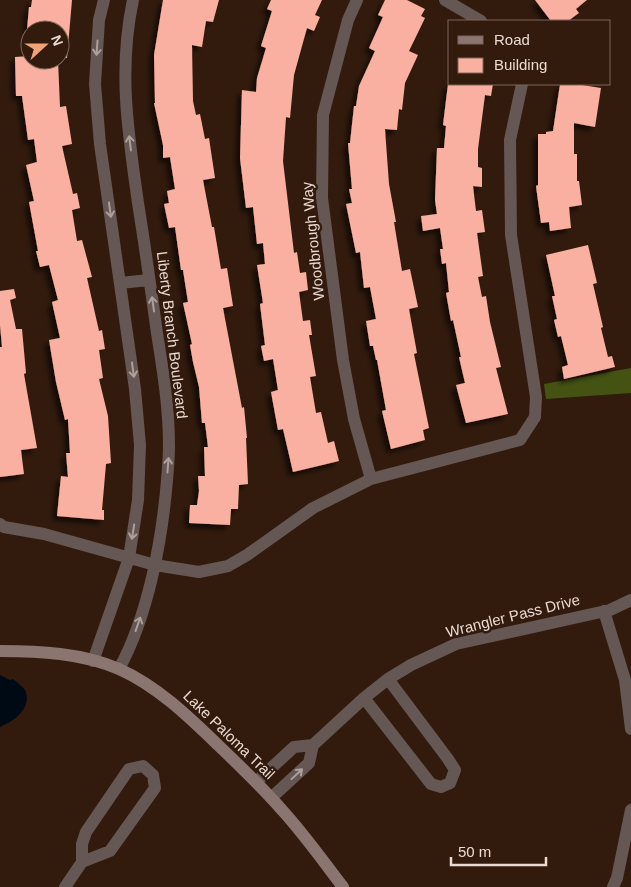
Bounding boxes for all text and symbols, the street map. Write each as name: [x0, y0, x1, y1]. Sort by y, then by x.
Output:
north arrow: [20, 20, 70, 70]
legend: [448, 20, 611, 85]
text: Road: [494, 31, 530, 48]
text: N: [48, 33, 66, 48]
one-way arrow: [93, 40, 102, 56]
text: Building: [494, 56, 547, 73]
one-way arrow: [125, 135, 135, 151]
street label: Woodbrough Way: [298, 180, 327, 301]
one-way arrow: [105, 201, 115, 217]
street label: Liberty Branch Boulevard: [154, 250, 191, 420]
one-way arrow: [148, 296, 158, 312]
one-way arrow: [128, 362, 138, 378]
one-way arrow: [163, 458, 173, 474]
one-way arrow: [128, 524, 138, 540]
street label: Wrangler Pass Drive: [444, 591, 582, 640]
one-way arrow: [133, 617, 143, 633]
street label: Lake Paloma Trail: [180, 687, 278, 782]
one-way arrow: [290, 768, 303, 780]
scale bar: [451, 834, 546, 866]
text: 50 m: [458, 843, 491, 860]

